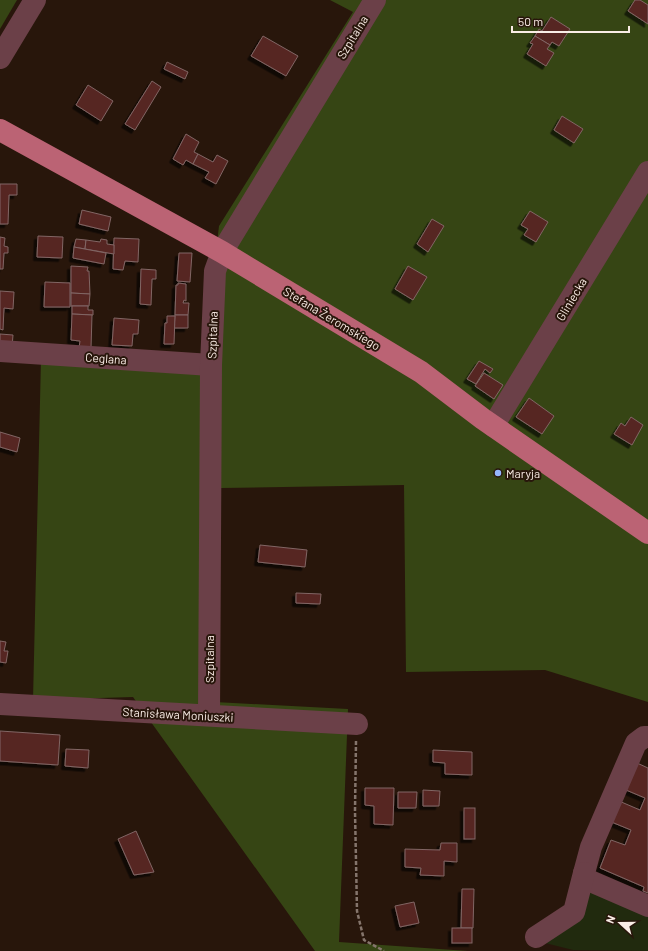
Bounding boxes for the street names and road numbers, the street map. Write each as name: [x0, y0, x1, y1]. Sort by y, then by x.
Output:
street label: Szpitalna: [334, 13, 370, 61]
street label: Gliniecka: [553, 275, 589, 323]
street label: Stefana Żeromskiego: [281, 284, 383, 352]
street label: Szpitalna: [204, 311, 220, 359]
street label: Ceglana: [85, 350, 127, 366]
street label: Szpitalna: [202, 635, 216, 683]
street label: Stanisława Moniuszki: [122, 704, 234, 724]

